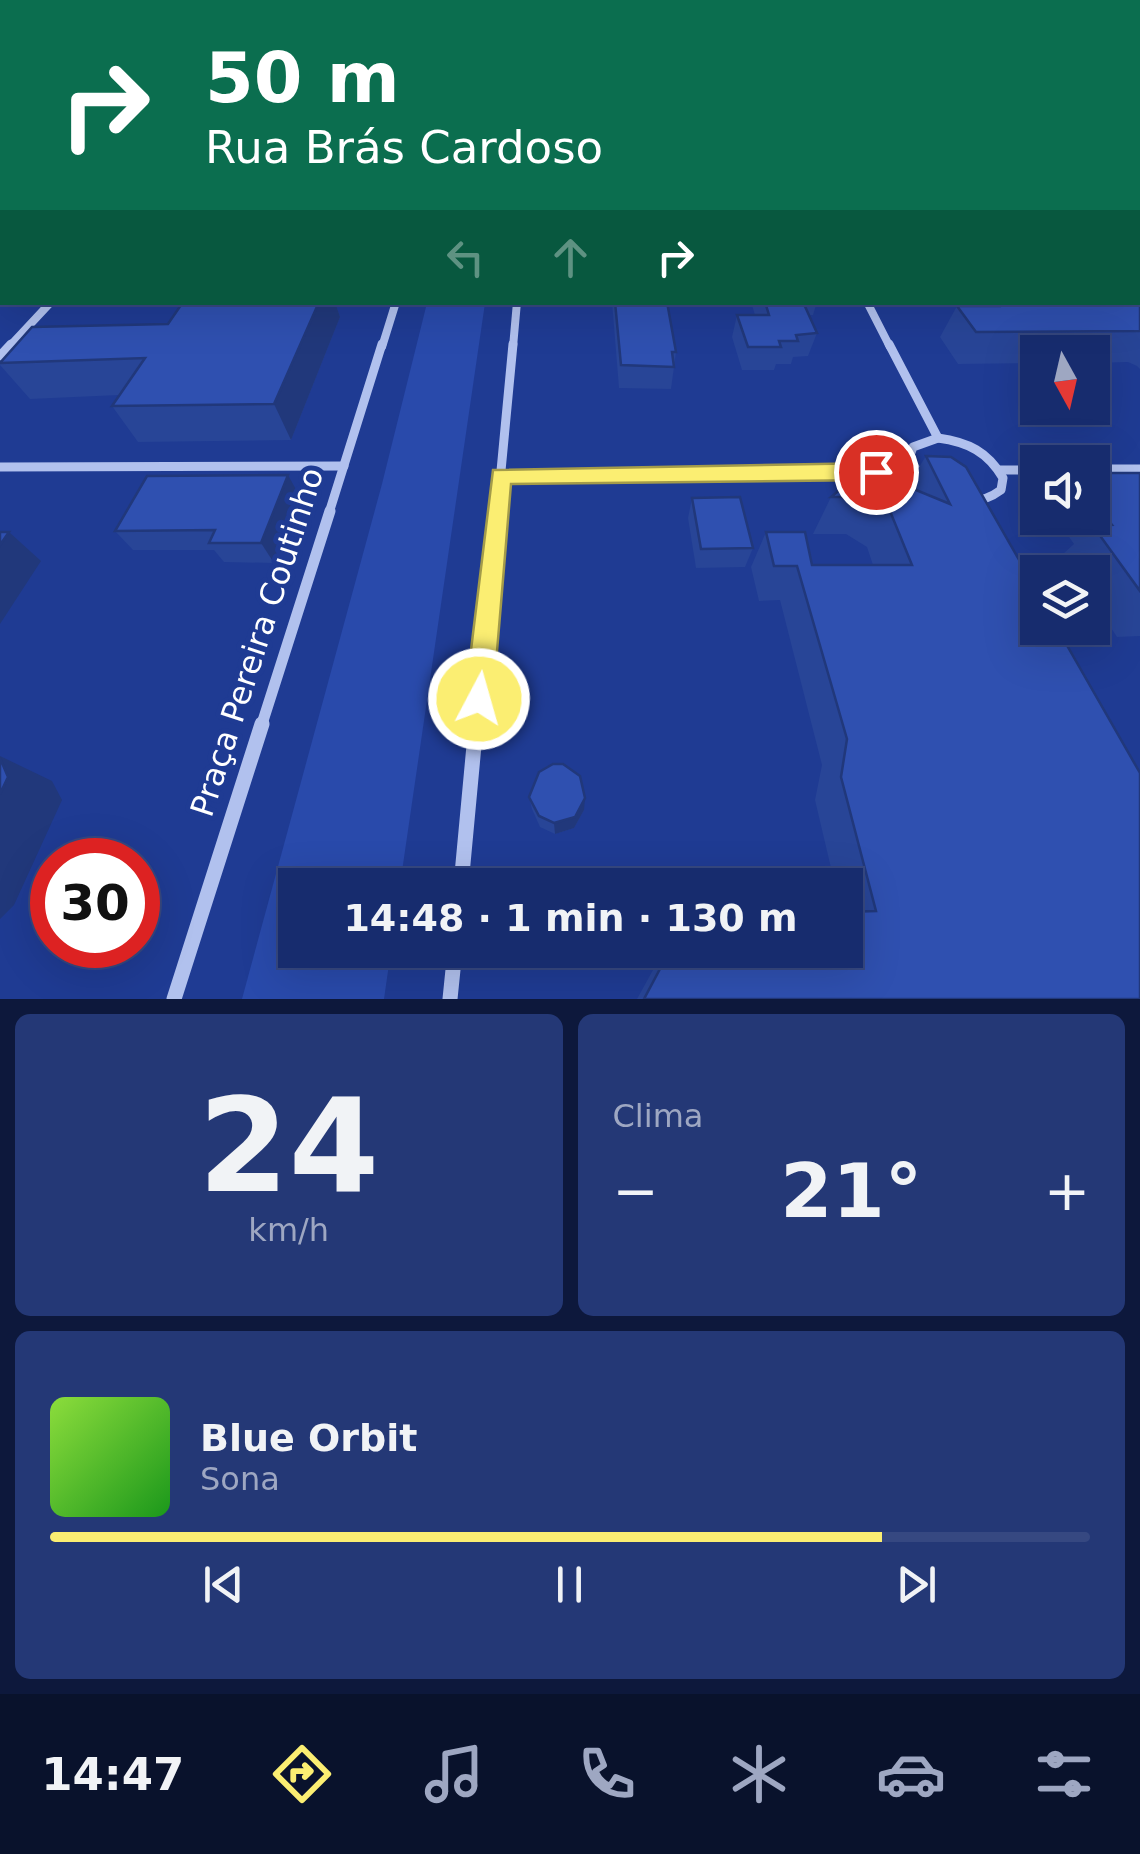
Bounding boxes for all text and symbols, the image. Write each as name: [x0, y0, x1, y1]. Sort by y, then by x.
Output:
text: 50 m: [205, 37, 400, 119]
icon: right: [40, 40, 170, 170]
text: Rua Brás Cardoso: [205, 121, 603, 174]
icon: left: [438, 230, 493, 285]
icon: ahead: [543, 230, 598, 285]
icon: right: [648, 230, 703, 285]
north arrow: [1020, 335, 1110, 425]
map controls: [1020, 335, 1110, 645]
pin: [834, 430, 919, 515]
icon: arrive: [849, 445, 904, 500]
button: sound: [1020, 445, 1110, 535]
street label: Praça Pereira Coutinho: [183, 463, 331, 821]
button: layers: [1020, 555, 1110, 645]
position arrow: [427, 647, 531, 751]
speed limit sign: 30: [30, 838, 160, 968]
text: 14:48 · 1 min · 130 m: [343, 896, 798, 940]
text: 24: [198, 1070, 379, 1222]
text: Clima: [613, 1097, 703, 1135]
text: 21°: [780, 1147, 922, 1235]
text: −: [613, 1159, 659, 1223]
text: +: [1044, 1159, 1090, 1223]
text: km/h: [248, 1211, 329, 1249]
text: Blue Orbit: [200, 1416, 417, 1460]
text: Sona: [200, 1460, 280, 1498]
icon: previous: [196, 1557, 251, 1612]
icon: pause: [542, 1557, 597, 1612]
icon: next: [889, 1557, 944, 1612]
icon: directions: [267, 1739, 337, 1809]
icon: music: [419, 1739, 489, 1809]
icon: phone: [572, 1739, 642, 1809]
icon: climate: [724, 1739, 794, 1809]
icon: car: [876, 1739, 946, 1809]
icon: filters: [1029, 1739, 1099, 1809]
text: 14:47: [41, 1748, 184, 1801]

